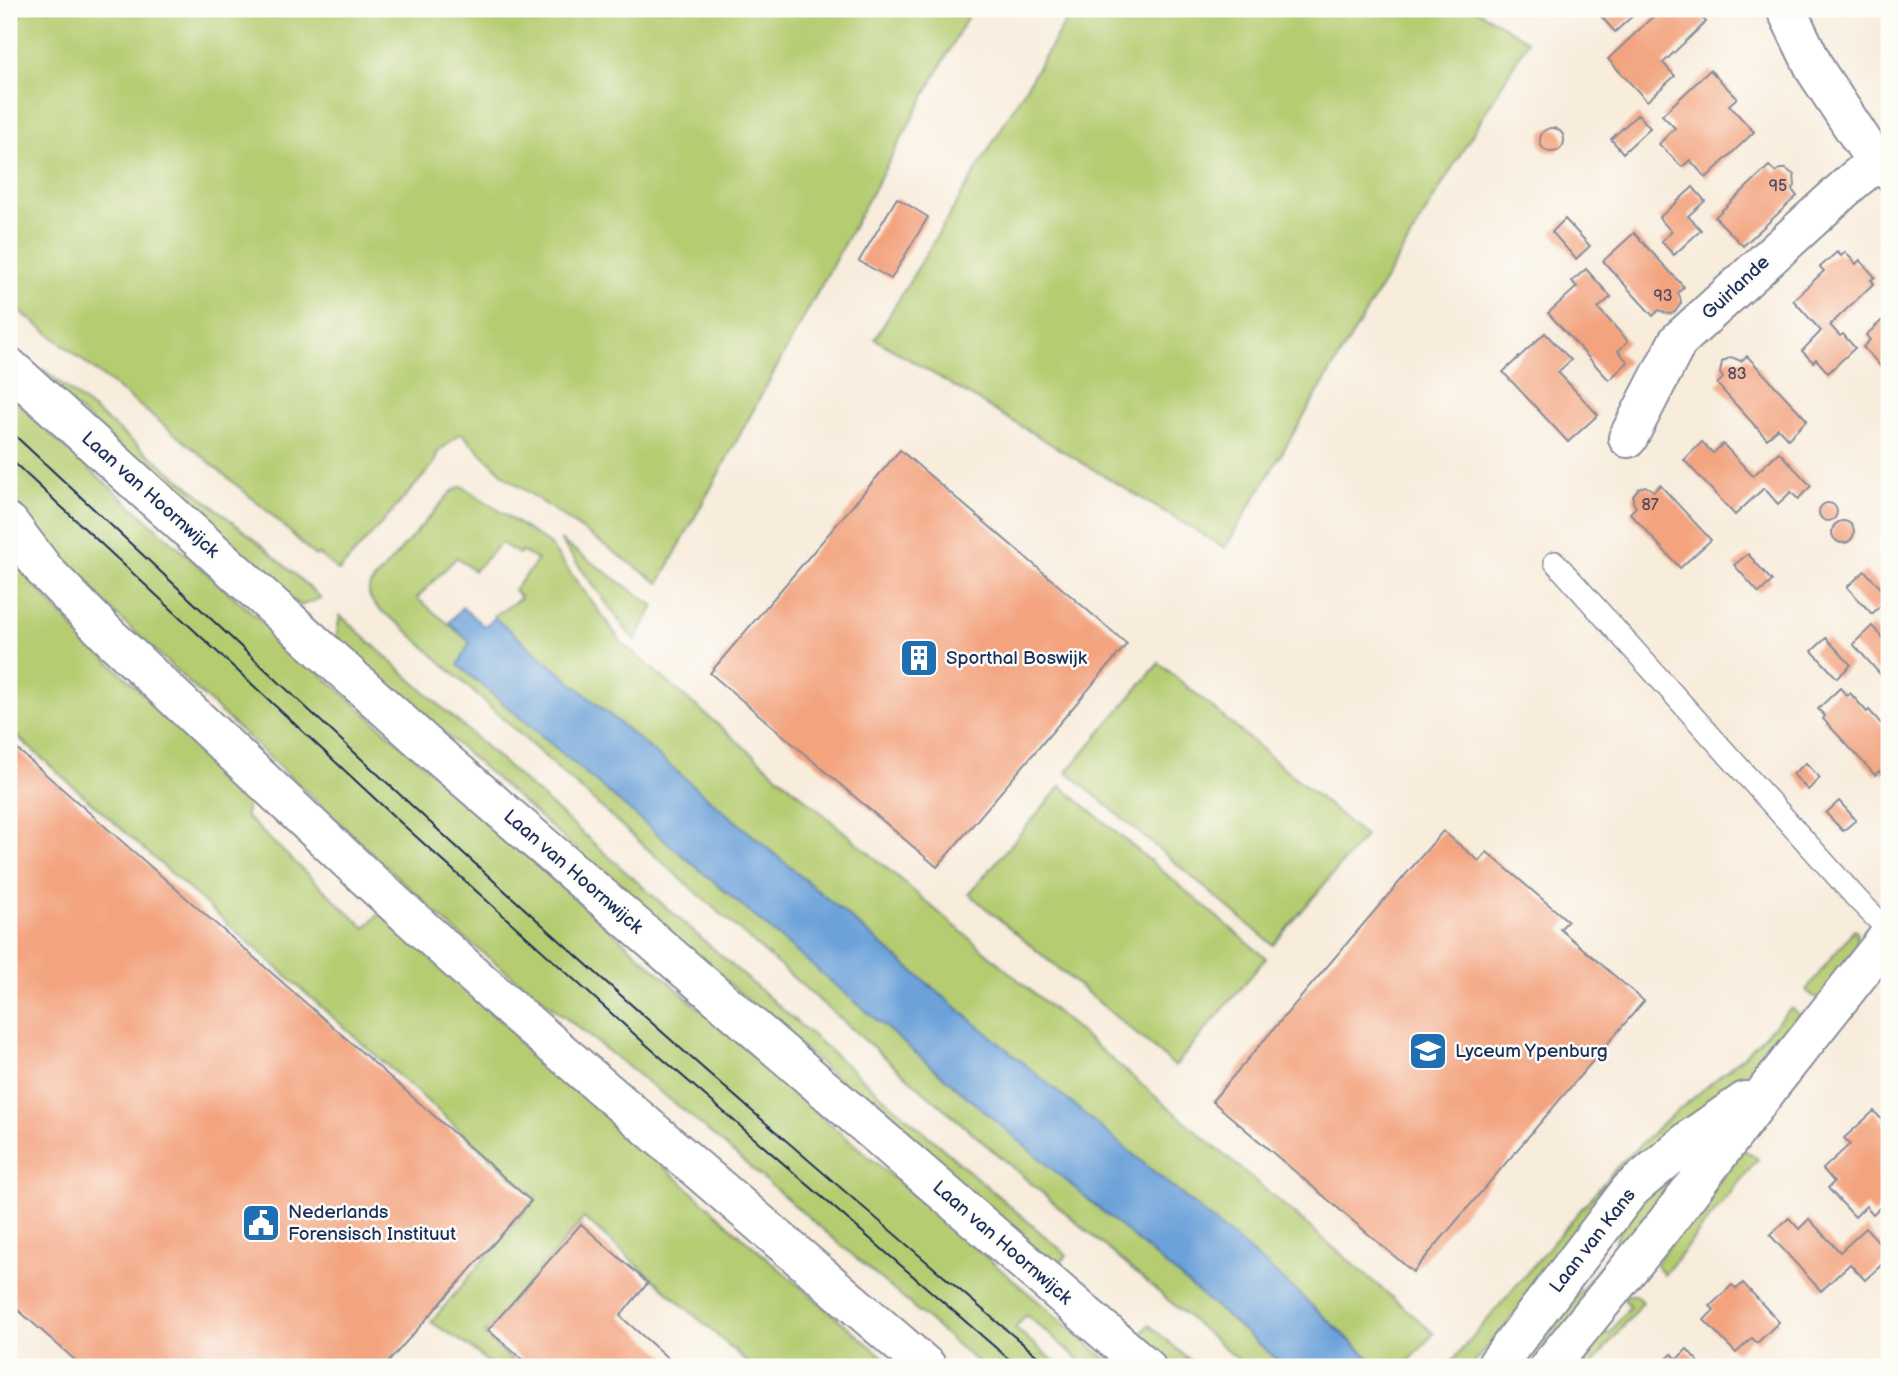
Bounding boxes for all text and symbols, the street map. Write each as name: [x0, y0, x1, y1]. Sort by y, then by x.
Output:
house number: 95: [1769, 177, 1787, 196]
street label: Guirlande: [1697, 251, 1775, 325]
house number: 93: [1653, 287, 1673, 306]
house number: 83: [1727, 365, 1747, 384]
street label: Laan van Hoornwijck: [76, 427, 224, 563]
house number: 87: [1641, 496, 1659, 515]
building icon: Sporthal Boswijk: [898, 637, 940, 679]
place label: Sporthal Boswijk: [946, 647, 1088, 670]
street label: Laan van Hoornwijck: [499, 805, 648, 939]
school or university icon: Lyceum Ypenburg: [1407, 1030, 1449, 1072]
place label: Lyceum Ypenburg: [1455, 1040, 1608, 1063]
street label: Laan van Hoornwijck: [928, 1176, 1077, 1310]
street label: Laan van Kans: [1545, 1184, 1641, 1298]
place label: Nederlands Forensisch Instituut: [288, 1201, 456, 1246]
public building icon: Nederlands Forensisch Instituut: [240, 1202, 282, 1244]

